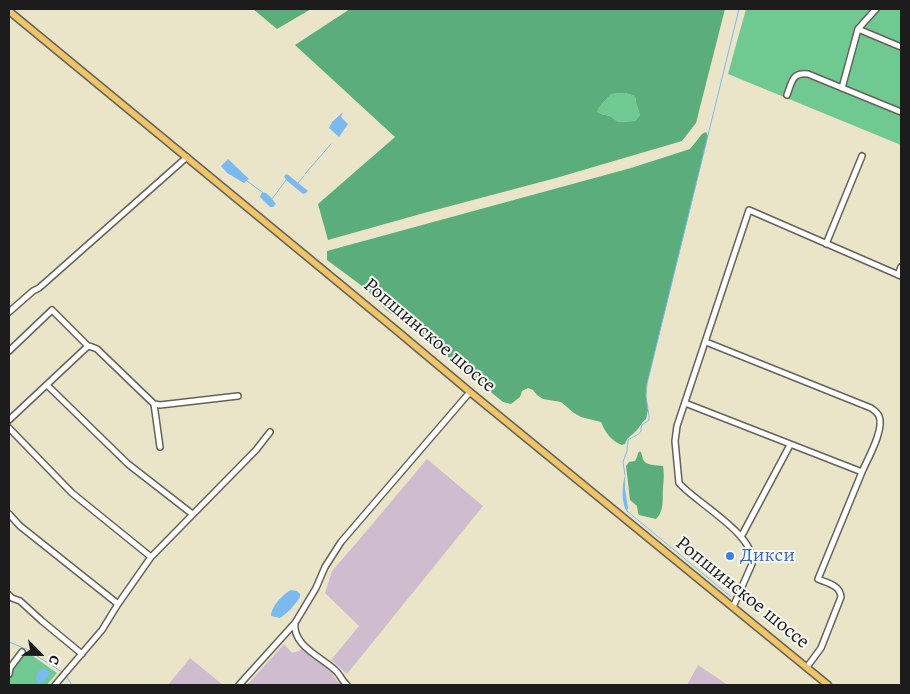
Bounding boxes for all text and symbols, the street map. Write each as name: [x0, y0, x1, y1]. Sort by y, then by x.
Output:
street label: Ропшинское шоссе: [358, 274, 500, 398]
street label: Ропшинское шоссе: [670, 532, 814, 654]
place label: Дикси: [740, 544, 795, 568]
marker: Дикси: [724, 550, 736, 562]
north arrow: [15, 629, 65, 679]
text: С: [44, 652, 65, 668]

